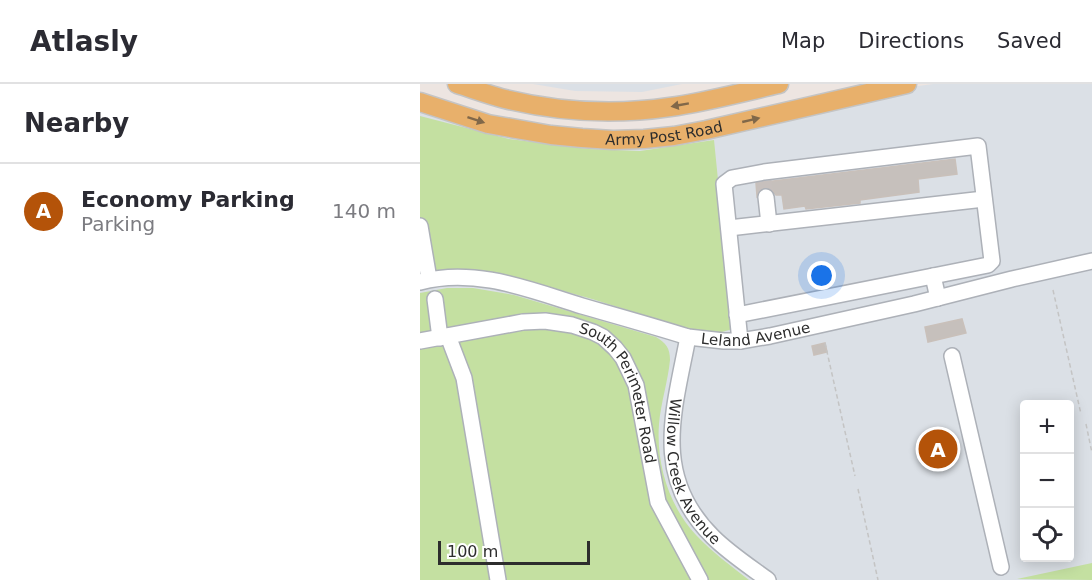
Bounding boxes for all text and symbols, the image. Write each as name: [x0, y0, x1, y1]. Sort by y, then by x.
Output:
text: Atlasly: [30, 25, 138, 58]
text: Map: [781, 29, 825, 53]
text: Directions: [858, 29, 964, 53]
text: Saved: [997, 29, 1062, 53]
one-way arrow: [671, 101, 690, 110]
text: Nearby: [24, 108, 129, 138]
one-way arrow: [742, 114, 760, 124]
one-way arrow: [467, 116, 485, 125]
street label: Army Post Road: [605, 117, 724, 149]
text: Economy Parking: [81, 187, 295, 212]
text: A: [36, 199, 51, 223]
text: 140 m: [332, 199, 396, 223]
text: Parking: [81, 212, 155, 236]
your location: [807, 261, 836, 290]
street label: Leland Avenue: [700, 318, 812, 350]
street label: South Perimeter Road: [577, 319, 660, 465]
street label: Willow Creek Avenue: [663, 397, 724, 548]
map controls: [1020, 400, 1074, 562]
button: +: [1020, 400, 1074, 454]
pin: A: [918, 426, 958, 472]
button: −: [1020, 454, 1074, 508]
button: locate: [1020, 508, 1074, 562]
scale bar: [438, 538, 590, 566]
text: 100 m: [447, 542, 498, 561]

